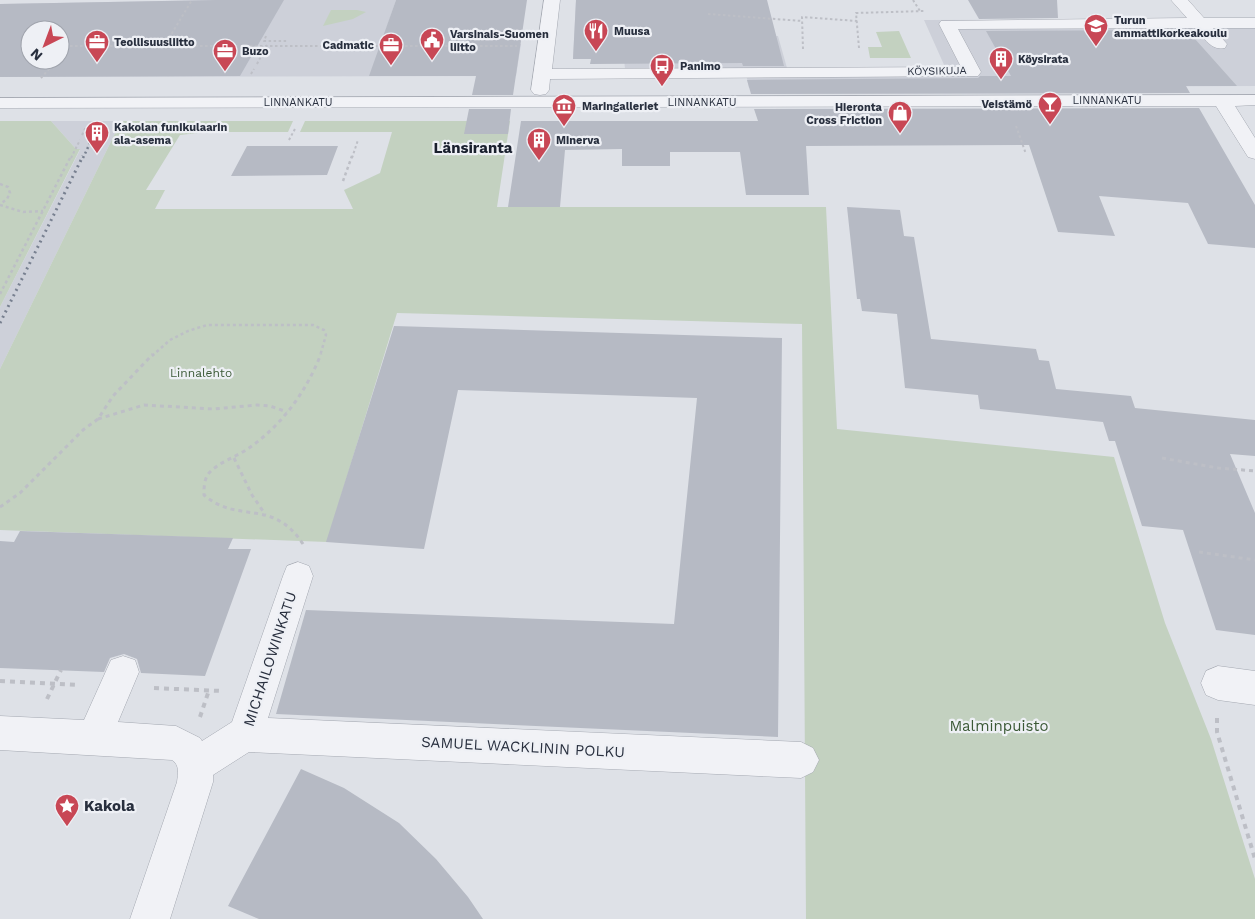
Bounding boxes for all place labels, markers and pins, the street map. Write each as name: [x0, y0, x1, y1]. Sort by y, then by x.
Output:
school or university icon: Turun ammattikorkeakoulu: [1083, 13, 1109, 47]
place label: Turun ammattikorkeakoulu: [1114, 14, 1227, 40]
restaurant icon: Muusa: [583, 18, 609, 52]
place label: Muusa: [614, 25, 650, 38]
public building icon: Varsinais-Suomen liitto: [419, 27, 445, 61]
place label: Varsinais-Suomen liitto: [450, 28, 549, 54]
office icon: Teollisuusliitto: [84, 29, 110, 63]
office icon: Cadmatic: [378, 32, 404, 66]
place label: Teollisuusliitto: [114, 36, 195, 49]
office icon: Buzo: [212, 38, 238, 72]
place label: Cadmatic: [323, 39, 374, 52]
place label: Buzo: [242, 45, 269, 58]
building icon: Köysirata: [988, 46, 1014, 80]
bus stop icon: Panimo: [649, 53, 675, 87]
place label: Köysirata: [1018, 53, 1069, 66]
place label: Panimo: [680, 60, 721, 73]
bar icon: Veistämö: [1037, 91, 1063, 125]
museum icon: Maringalleriet: [551, 93, 577, 127]
place label: Veistämö: [981, 98, 1032, 111]
place label: Maringalleriet: [582, 100, 658, 113]
shop icon: Hieronta Cross Friction: [887, 100, 913, 134]
place label: Hieronta Cross Friction: [806, 101, 883, 127]
building icon: Kakolan funikulaarin ala-asema: [84, 120, 110, 154]
place label: Kakolan funikulaarin ala-asema: [114, 121, 228, 147]
building icon: Minerva: [526, 127, 552, 161]
place label: Minerva: [556, 134, 600, 147]
place icon: Kakola: [54, 793, 80, 827]
place label: Kakola: [84, 797, 135, 815]

